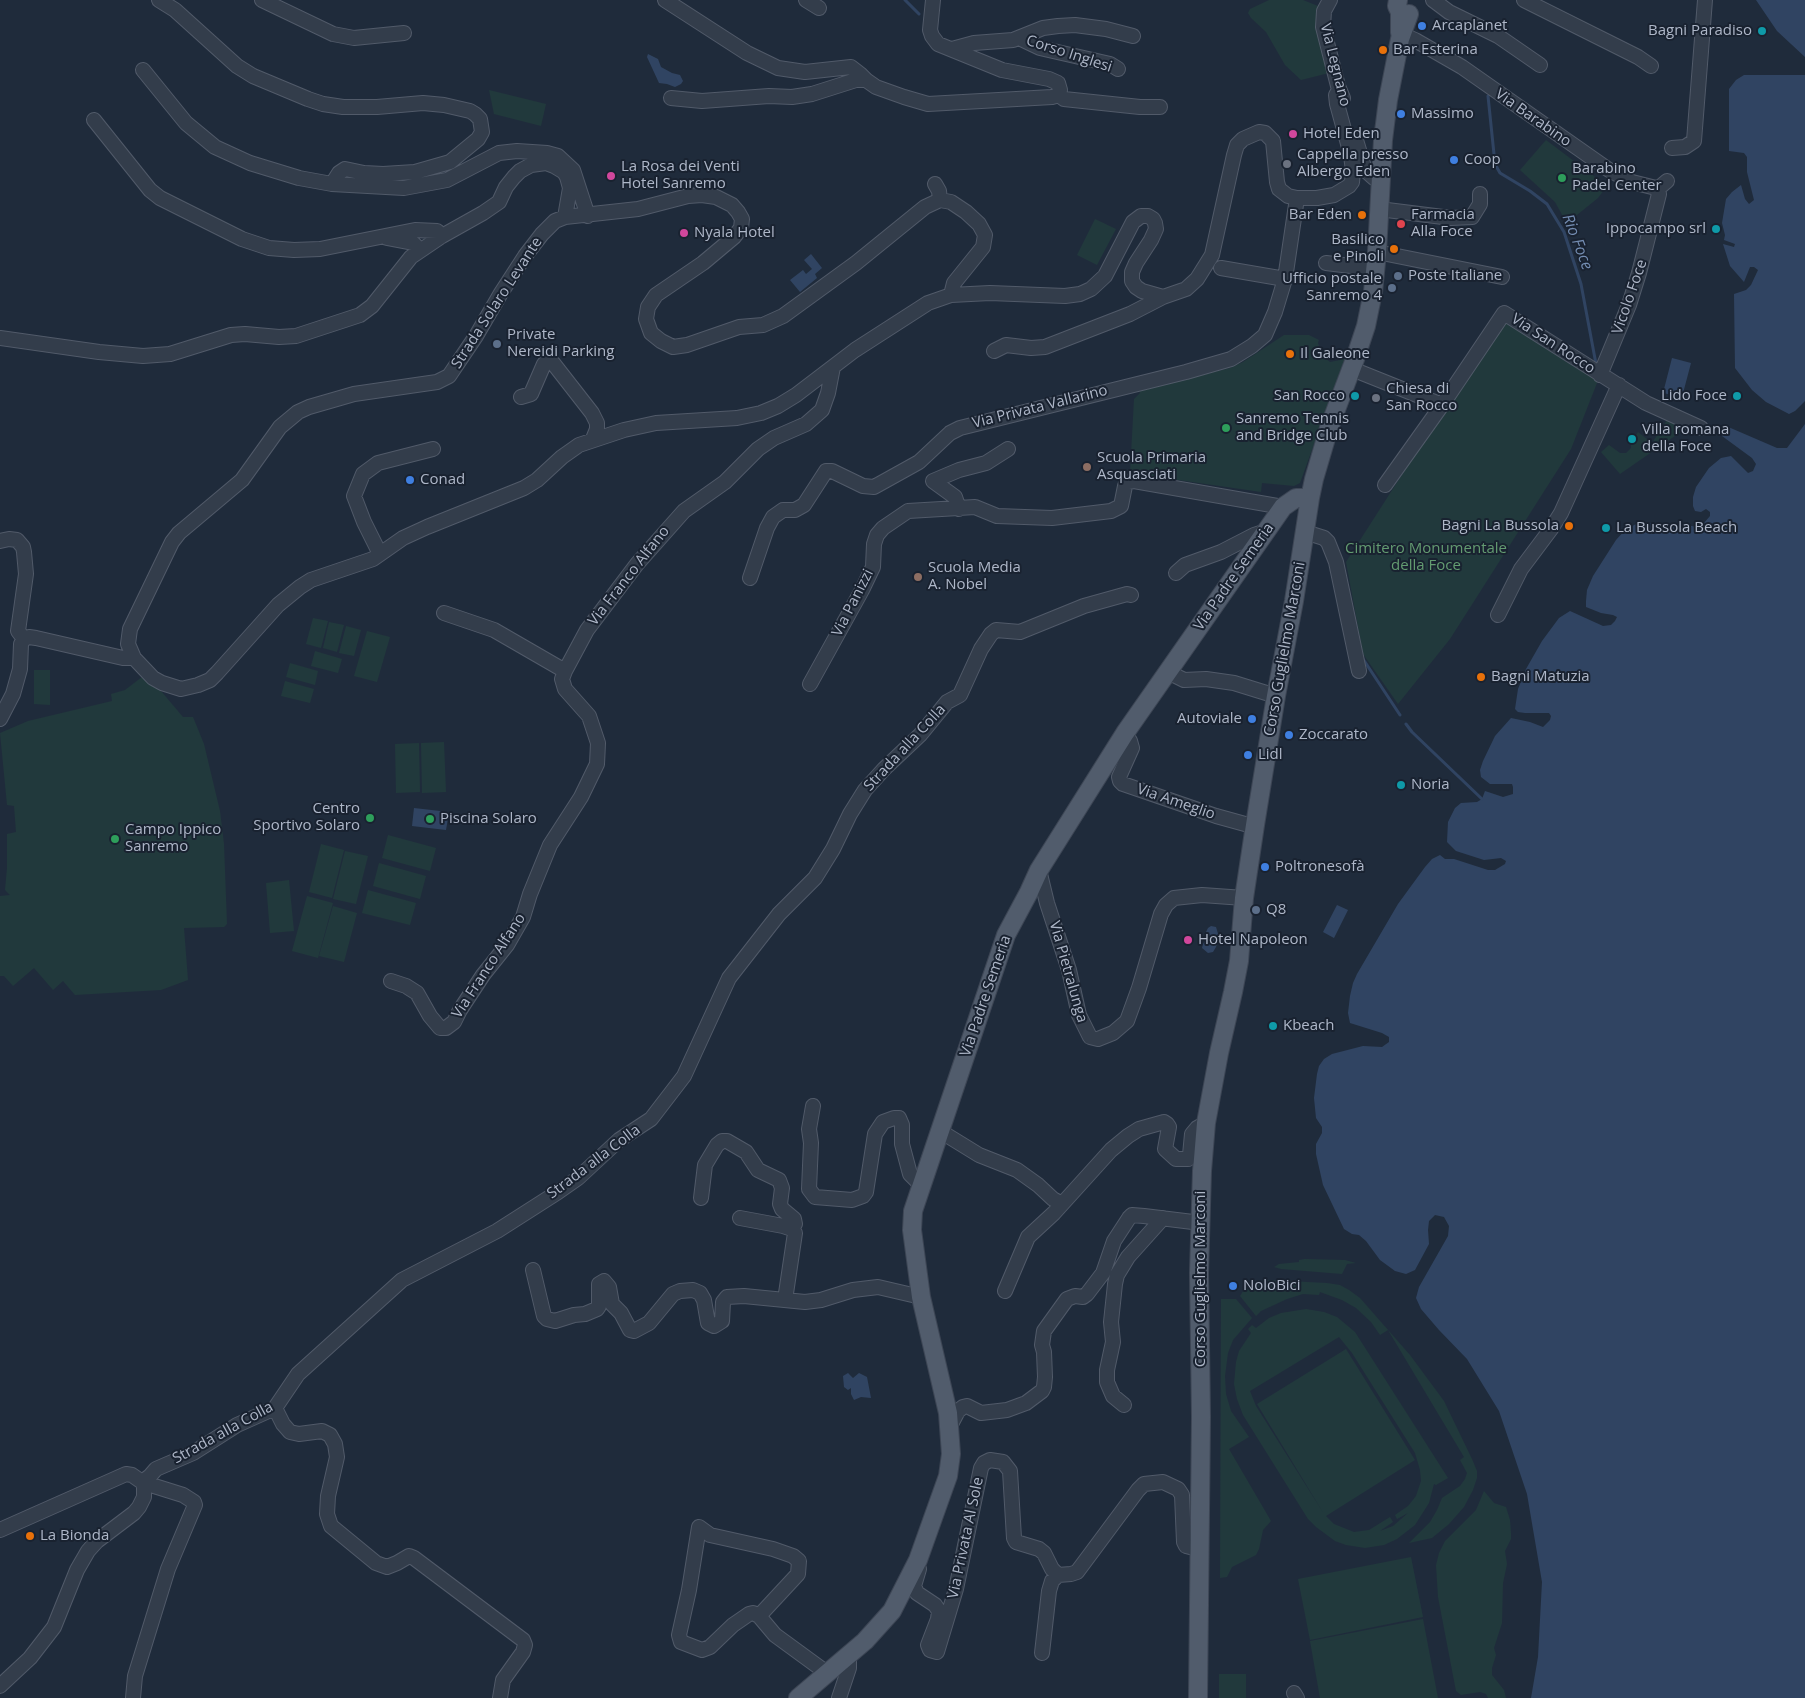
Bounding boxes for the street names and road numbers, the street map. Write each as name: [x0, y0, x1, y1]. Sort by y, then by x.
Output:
street label: Via Legnano: [1316, 22, 1354, 108]
street label: Corso Inglesi: [1024, 32, 1114, 76]
street label: Via Barabino: [1492, 85, 1574, 151]
street label: Strada Solaro Levante: [448, 234, 546, 372]
street label: Vicolo Foce: [1609, 257, 1651, 337]
street label: Via San Rocco: [1508, 310, 1598, 378]
street label: Via Privata Vallarino: [971, 381, 1109, 433]
street label: Via Padre Semeria: [1190, 520, 1278, 634]
street label: Via Franco Alfano: [585, 523, 673, 629]
street label: Corso Guglielmo Marconi: [1261, 560, 1309, 738]
street label: Via Panizzi: [828, 566, 878, 640]
street label: Strada alla Colla: [860, 701, 950, 795]
street label: Via Ameglio: [1135, 780, 1217, 824]
street label: Via Franco Alfano: [448, 910, 530, 1022]
street label: Via Pietralunga: [1045, 919, 1091, 1025]
street label: Via Padre Semeria: [957, 933, 1015, 1059]
street label: Strada alla Colla: [544, 1121, 644, 1203]
street label: Corso Guglielmo Marconi: [1192, 1191, 1210, 1367]
street label: Strada alla Colla: [170, 1398, 276, 1468]
street label: Via Privata Al Sole: [944, 1476, 988, 1600]

